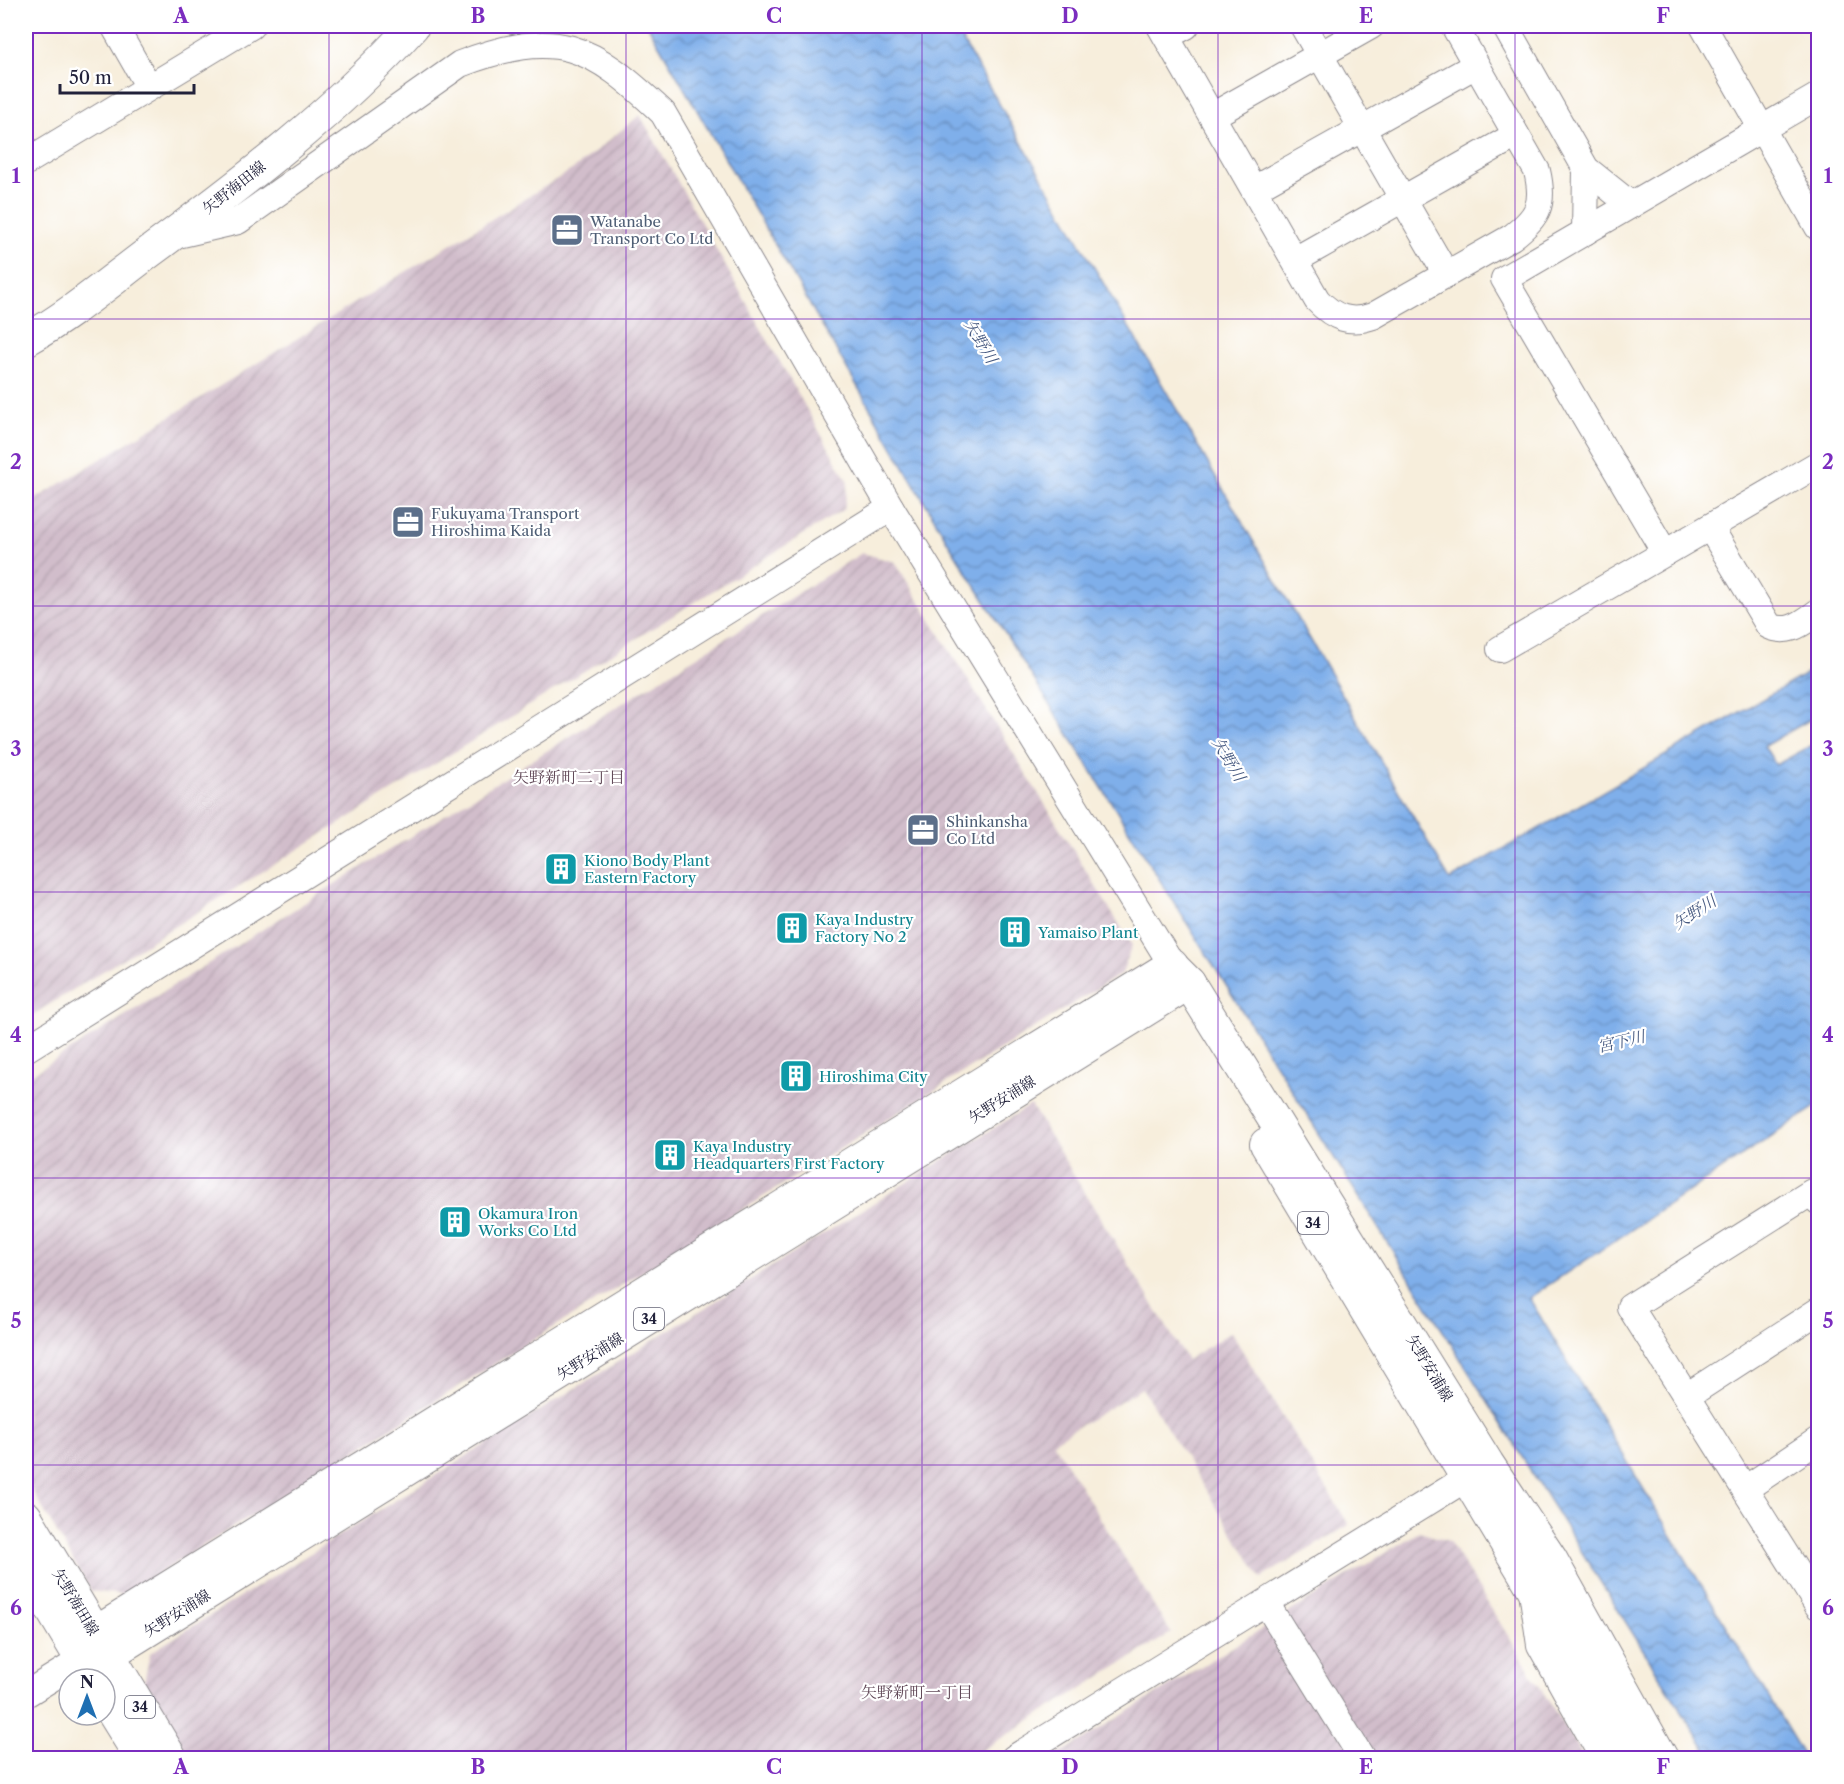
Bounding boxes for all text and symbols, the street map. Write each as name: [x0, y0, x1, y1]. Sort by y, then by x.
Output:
text: A: [172, 4, 189, 28]
text: B: [471, 4, 486, 28]
text: C: [766, 4, 782, 28]
text: D: [1061, 4, 1079, 28]
text: E: [1359, 4, 1373, 28]
text: F: [1656, 4, 1670, 28]
scale bar: [60, 57, 194, 95]
text: 50 m: [69, 67, 112, 89]
street label: 矢野海田線: [199, 156, 269, 218]
text: 1: [12, 164, 21, 188]
text: 1: [1824, 164, 1833, 188]
office icon: Watanabe Transport Co Ltd: [549, 212, 585, 248]
place label: Watanabe Transport Co Ltd: [589, 212, 713, 248]
water label: 矢野川: [960, 315, 1003, 368]
text: 2: [10, 450, 22, 474]
text: 2: [1822, 450, 1834, 474]
office icon: Fukuyama Transport Hiroshima Kaida: [390, 504, 426, 540]
place label: Fukuyama Transport Hiroshima Kaida: [431, 504, 580, 540]
water label: 矢野川: [1208, 733, 1251, 786]
text: 3: [10, 737, 22, 761]
text: 3: [1822, 737, 1834, 761]
district label: 矢野新町二丁目: [513, 767, 625, 787]
office icon: Shinkansha Co Ltd: [905, 812, 941, 848]
place label: Shinkansha Co Ltd: [946, 812, 1028, 848]
building icon: Kiono Body Plant Eastern Factory: [543, 851, 579, 887]
place label: Kiono Body Plant Eastern Factory: [584, 851, 710, 887]
water label: 矢野川: [1668, 889, 1721, 933]
building icon: Kaya Industry Factory No 2: [774, 910, 810, 946]
place label: Kaya Industry Factory No 2: [815, 910, 914, 946]
building icon: Yamaiso Plant: [997, 914, 1033, 950]
place label: Yamaiso Plant: [1037, 923, 1139, 942]
text: 4: [10, 1023, 22, 1047]
text: 4: [1822, 1023, 1834, 1047]
water label: 宮下川: [1595, 1025, 1649, 1056]
building icon: Hiroshima City: [778, 1058, 814, 1094]
place label: Hiroshima City: [819, 1067, 928, 1086]
street label: 矢野安浦線: [965, 1071, 1039, 1127]
building icon: Kaya Industry Headquarters First Factory: [652, 1137, 688, 1173]
place label: Kaya Industry Headquarters First Factory: [693, 1137, 885, 1173]
building icon: Okamura Iron Works Co Ltd: [437, 1204, 473, 1240]
place label: Okamura Iron Works Co Ltd: [477, 1204, 579, 1240]
road number: 34: [1298, 1212, 1328, 1234]
road number: 34: [634, 1308, 664, 1330]
text: 5: [10, 1309, 22, 1333]
text: 5: [1822, 1309, 1834, 1333]
street label: 矢野安浦線: [553, 1328, 627, 1384]
street label: 矢野安浦線: [1403, 1331, 1457, 1405]
street label: 矢野海田線: [49, 1565, 103, 1639]
street label: 矢野安浦線: [140, 1585, 214, 1641]
text: 6: [10, 1596, 22, 1620]
text: 6: [1822, 1596, 1834, 1620]
north arrow: [57, 1667, 117, 1727]
text: N: [80, 1672, 94, 1692]
district label: 矢野新町一丁目: [861, 1682, 973, 1702]
road number: 34: [125, 1696, 155, 1718]
text: A: [172, 1755, 189, 1779]
text: B: [471, 1755, 486, 1779]
text: C: [766, 1755, 782, 1779]
text: D: [1061, 1755, 1079, 1779]
text: E: [1359, 1755, 1373, 1779]
text: F: [1656, 1755, 1670, 1779]

